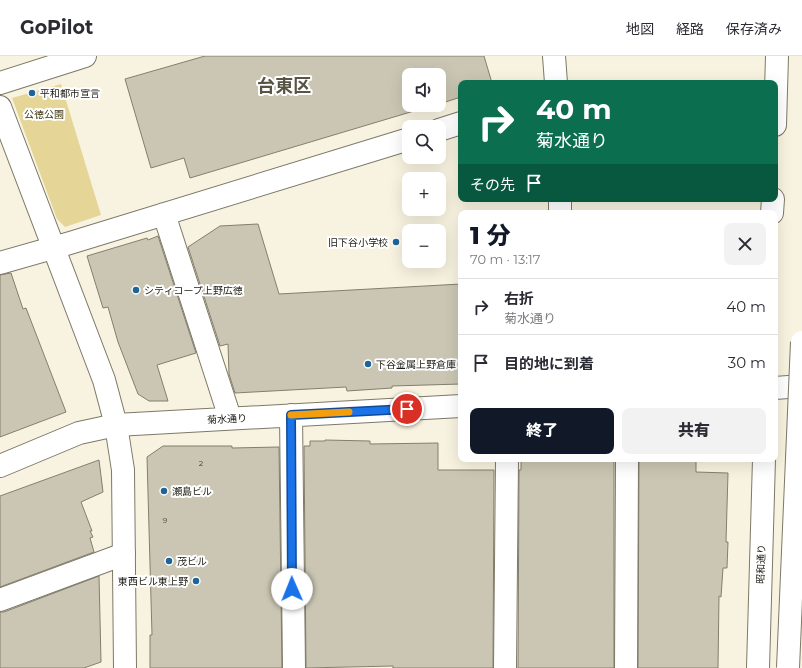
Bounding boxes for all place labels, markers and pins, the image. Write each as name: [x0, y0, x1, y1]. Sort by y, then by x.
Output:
place label: 平和都市宣言: [40, 87, 100, 100]
marker: 平和都市宣言: [27, 88, 37, 98]
place label: 旧下谷小学校: [328, 236, 388, 249]
marker: 旧下谷小学校: [391, 237, 401, 247]
place label: シティコープ上野広徳: [144, 284, 243, 297]
marker: シティコープ上野広徳: [131, 285, 141, 295]
place label: 下谷金属上野倉庫: [376, 358, 456, 371]
marker: 下谷金属上野倉庫: [363, 359, 373, 369]
pin: [390, 392, 424, 426]
place label: 瀬島ビル: [172, 485, 212, 498]
marker: 瀬島ビル: [159, 486, 169, 496]
place label: 茂ビル: [177, 555, 207, 568]
marker: 茂ビル: [164, 556, 174, 566]
place label: 東西ビル東上野: [118, 575, 188, 588]
marker: 東西ビル東上野: [191, 576, 201, 586]

